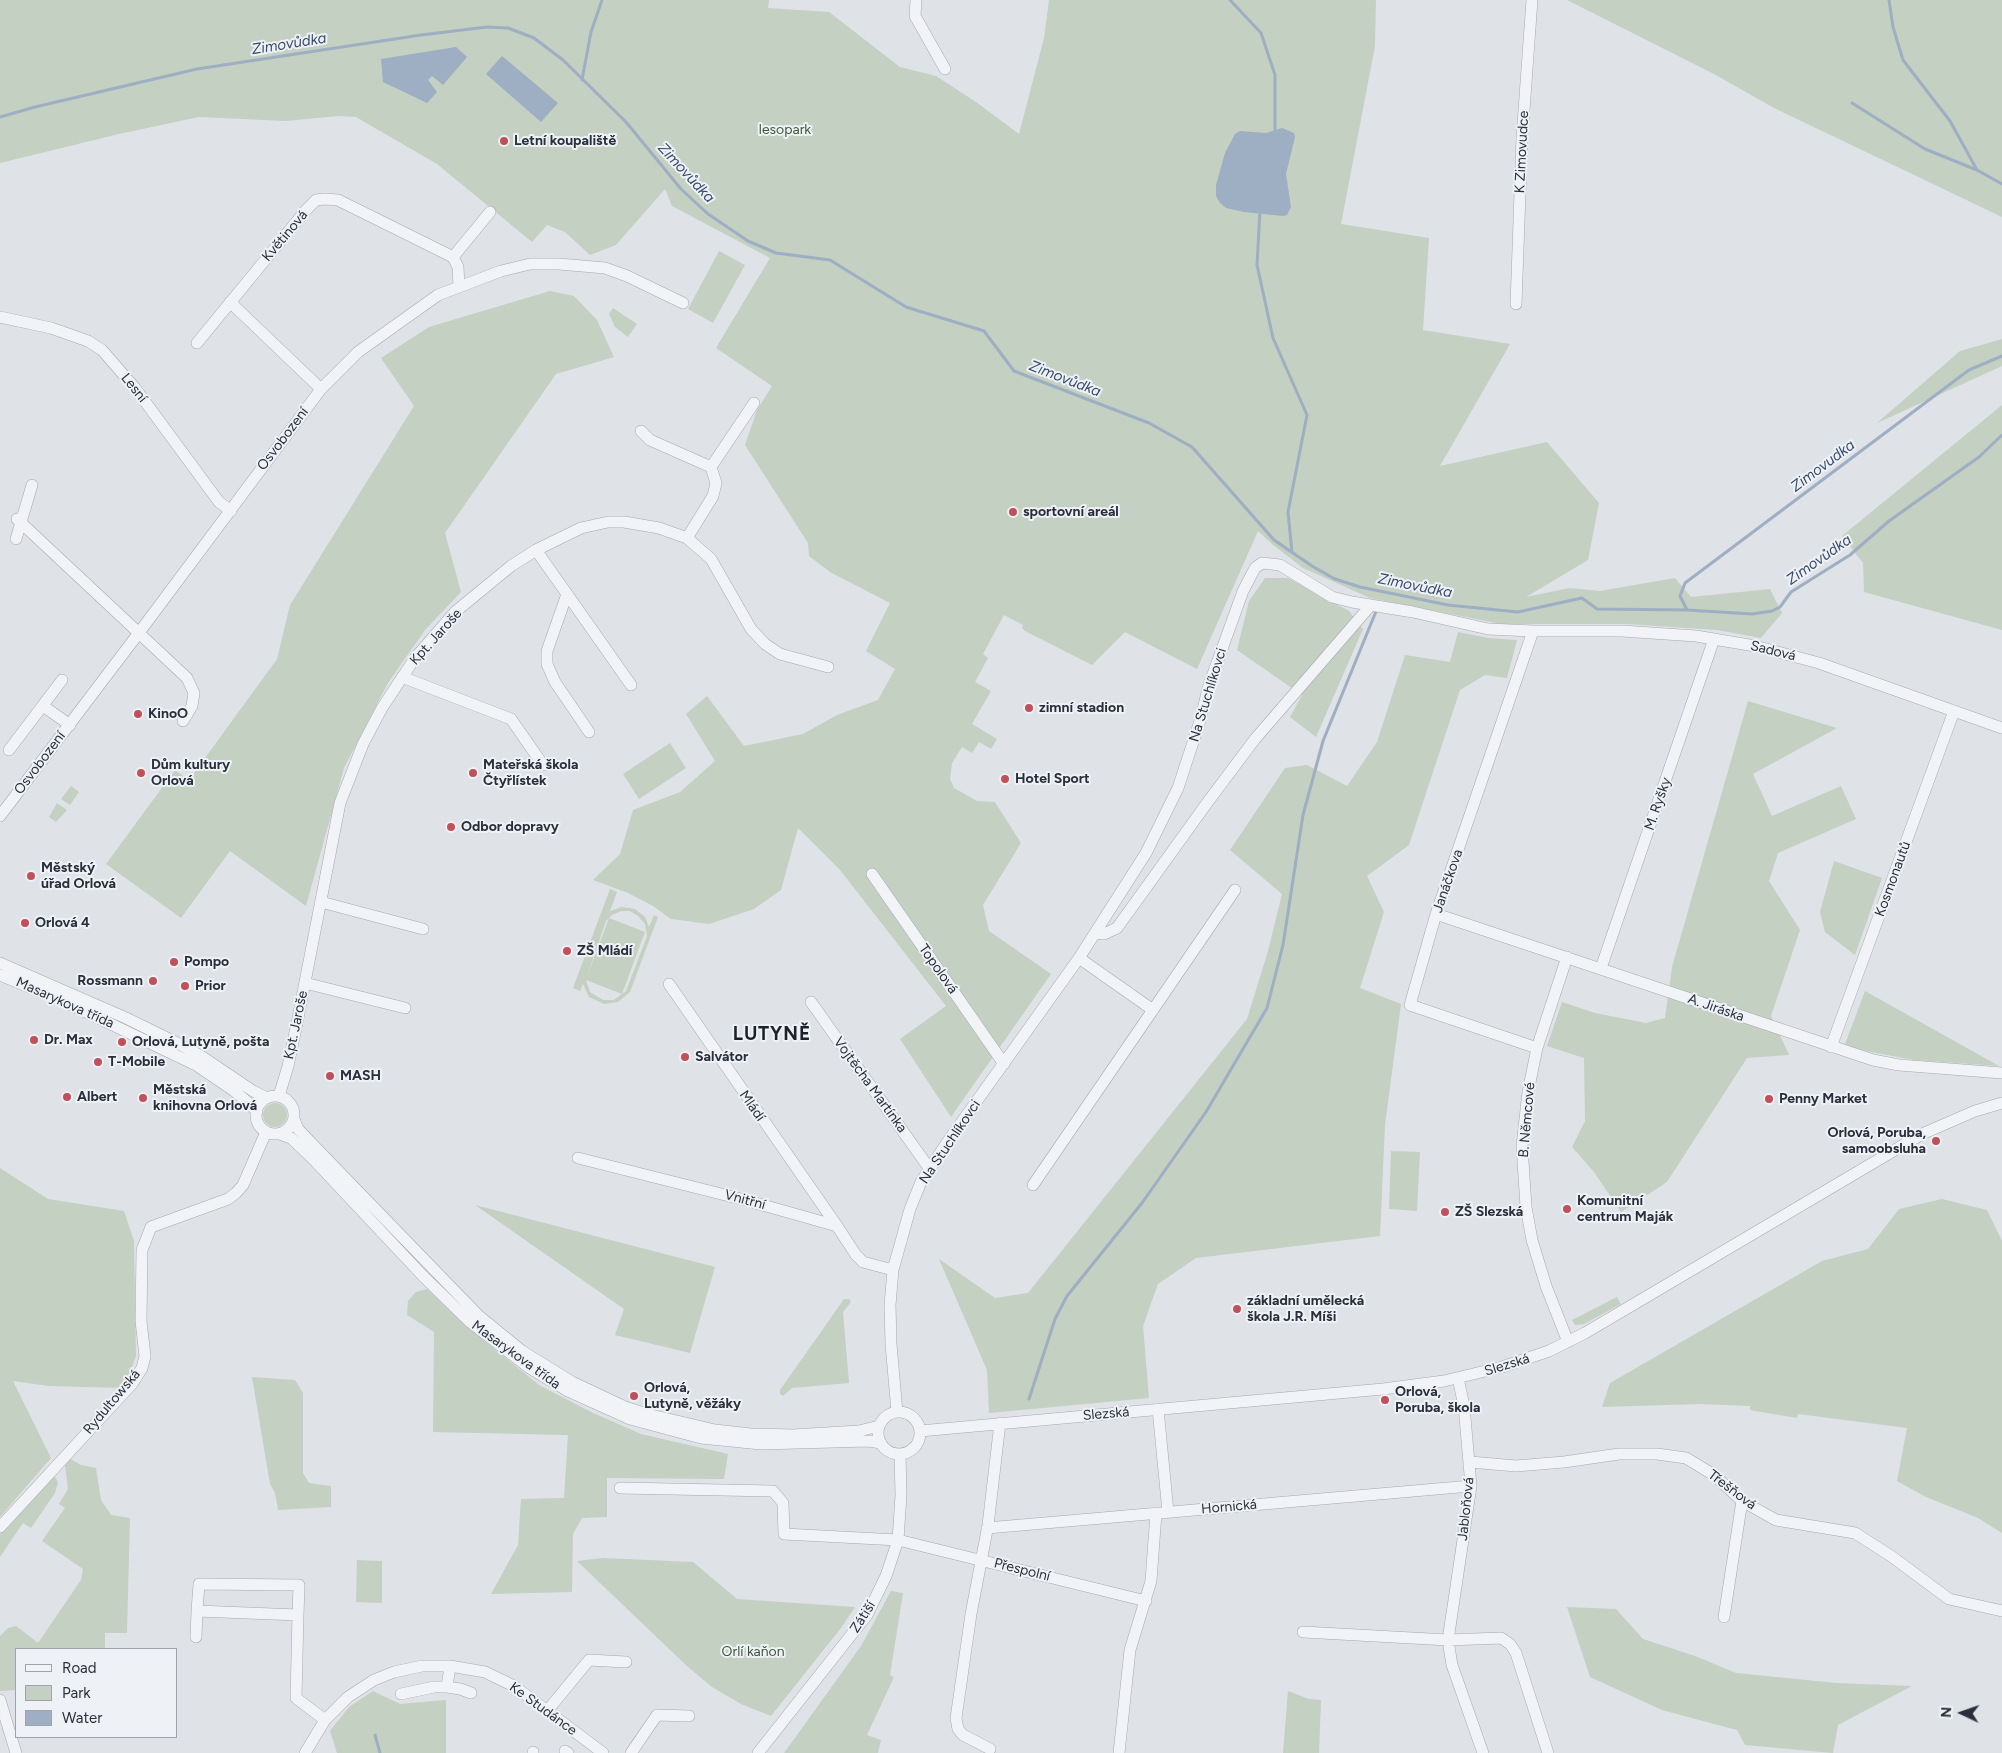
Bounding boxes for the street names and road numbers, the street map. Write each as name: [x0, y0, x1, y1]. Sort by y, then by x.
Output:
street label: K Zimovudce: [1511, 110, 1533, 194]
street label: Květinová: [259, 207, 311, 265]
street label: Lesní: [117, 370, 151, 406]
street label: Osvobození: [254, 404, 312, 474]
street label: Kpt. Jaroše: [406, 605, 466, 669]
street label: Sadová: [1749, 637, 1797, 665]
street label: Na Stuchlíkovci: [1186, 646, 1230, 744]
street label: Osvobození: [11, 728, 69, 798]
street label: M. Ryšky: [1641, 775, 1675, 833]
street label: Kosmonautů: [1872, 839, 1914, 919]
street label: Janáčkova: [1429, 847, 1467, 915]
street label: Topolová: [915, 941, 961, 997]
street label: Masarykova třída: [13, 974, 117, 1032]
street label: Kpt. Jaroše: [281, 989, 311, 1061]
street label: A. Jiráska: [1686, 991, 1746, 1025]
street label: Vojtěcha Martínka: [830, 1034, 910, 1136]
street label: B. Němcové: [1515, 1082, 1539, 1158]
street label: Mládí: [736, 1087, 768, 1125]
street label: Na Stuchlíkovci: [916, 1097, 984, 1187]
street label: Vnitřní: [723, 1186, 767, 1214]
street label: Masarykova třída: [468, 1317, 564, 1393]
street label: Slezská: [1482, 1350, 1532, 1380]
street label: Rydultowská: [80, 1366, 144, 1438]
street label: Slezská: [1082, 1404, 1130, 1424]
street label: Třešňová: [1705, 1466, 1759, 1514]
street label: Jabloňová: [1454, 1476, 1478, 1542]
street label: Hornická: [1200, 1496, 1258, 1518]
street label: Přespolní: [992, 1555, 1052, 1585]
street label: Zátiší: [847, 1598, 879, 1636]
street label: Ke Studánce: [506, 1679, 580, 1739]

